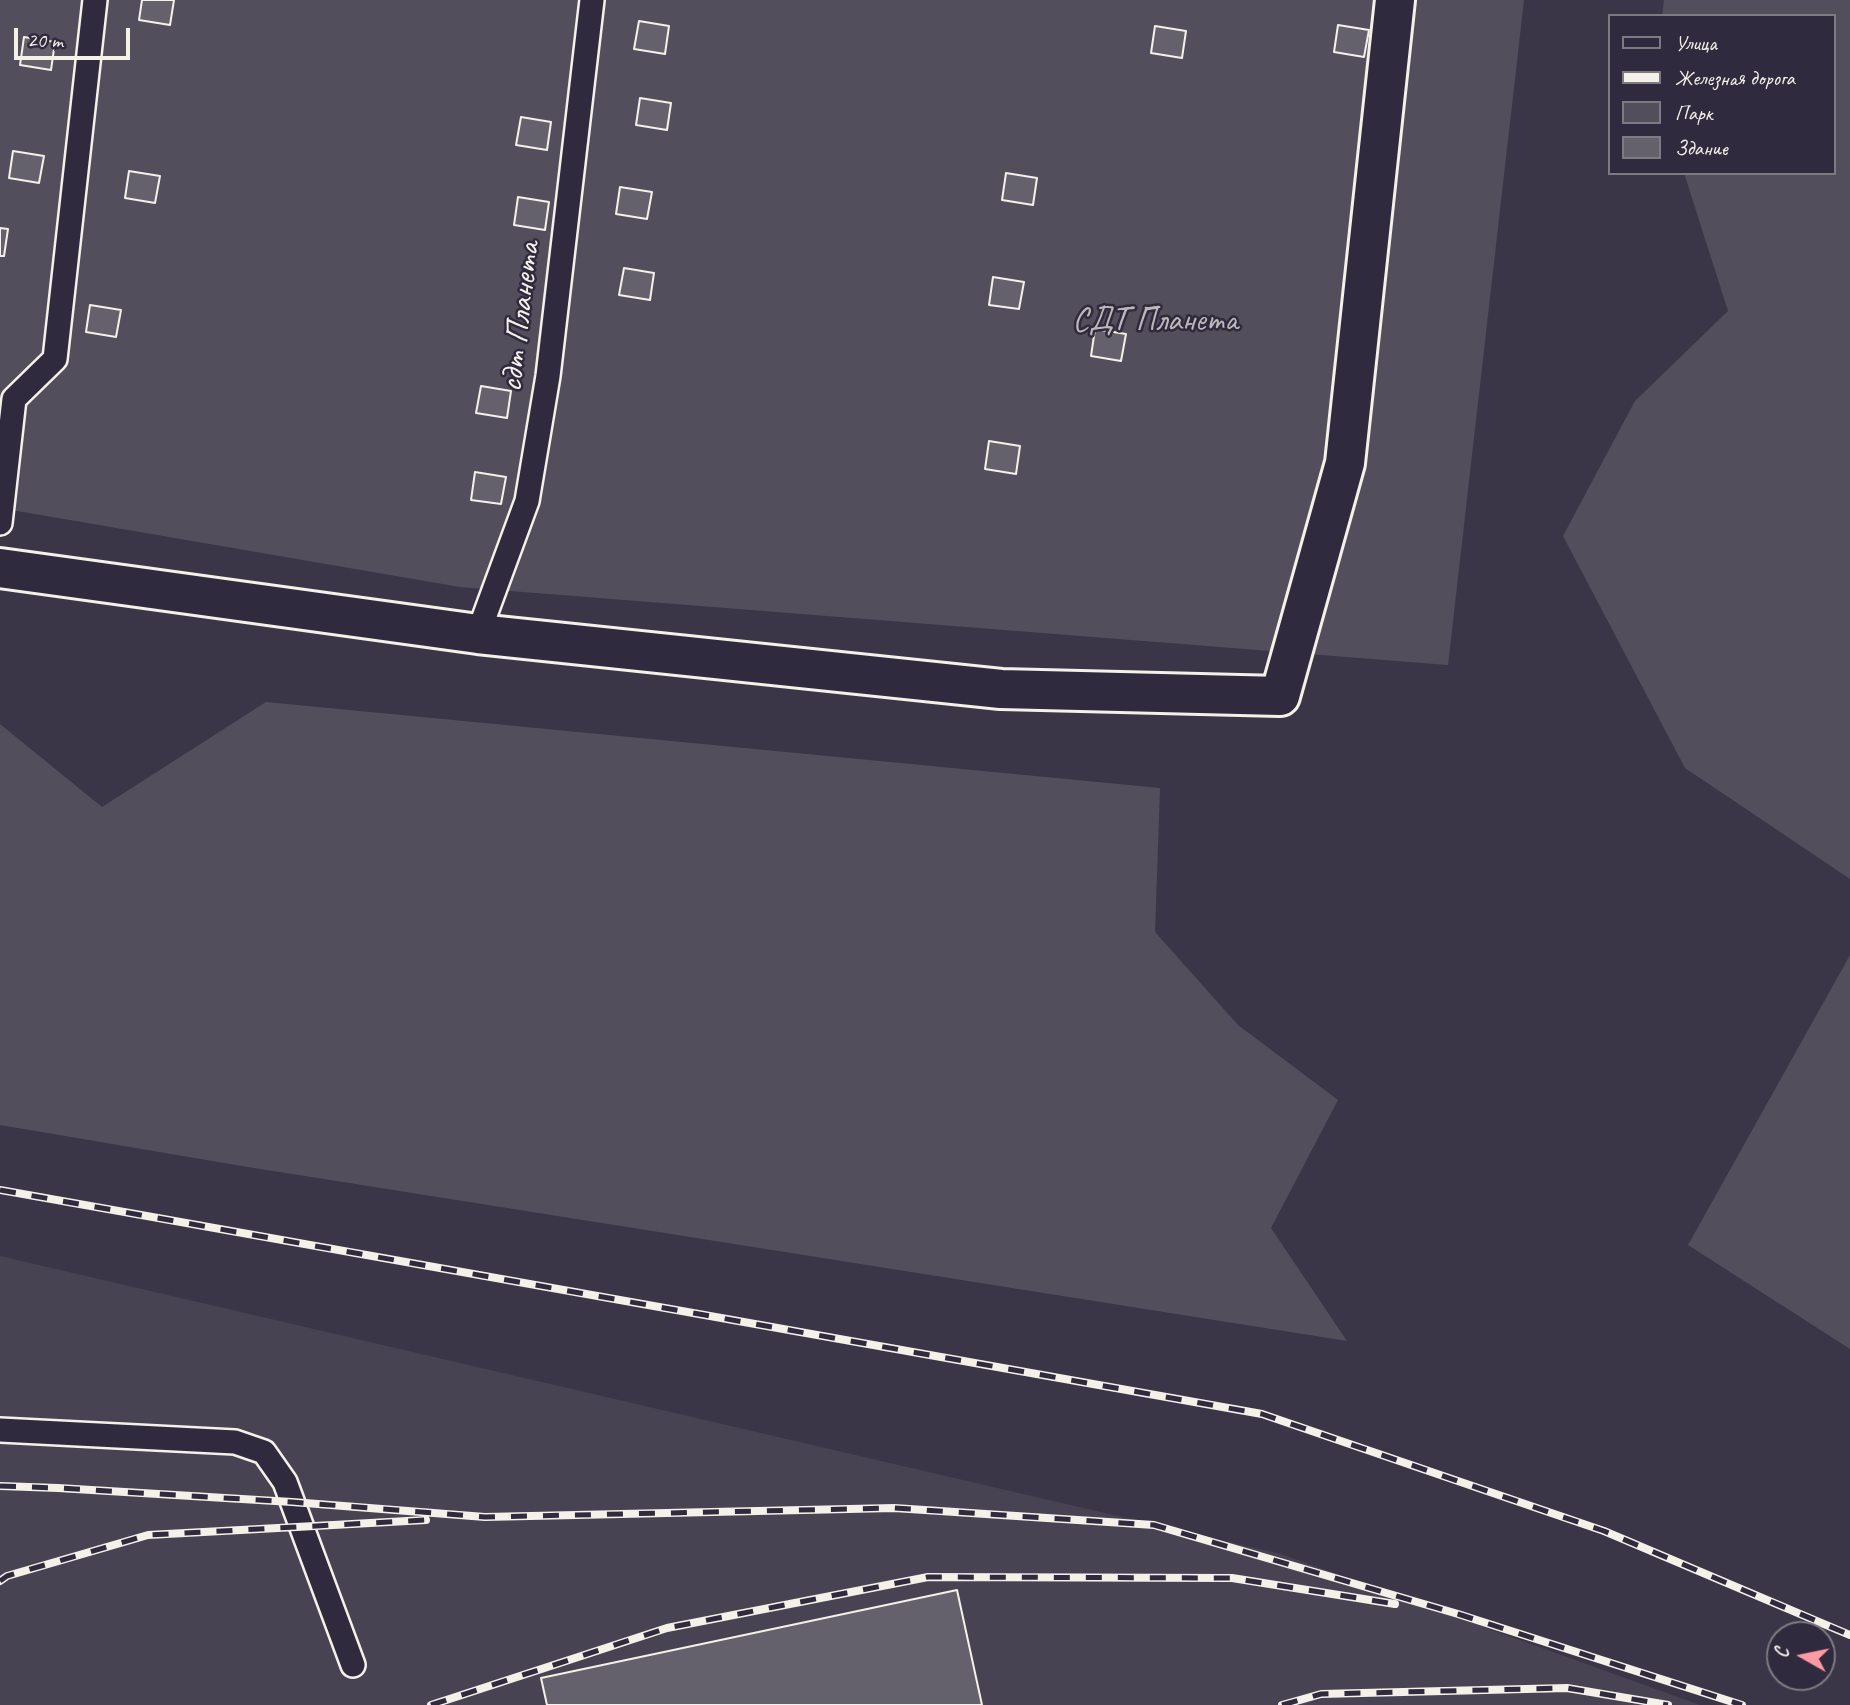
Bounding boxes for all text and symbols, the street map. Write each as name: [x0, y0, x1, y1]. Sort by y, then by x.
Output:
scale bar: [18, 14, 133, 58]
legend: [1608, 14, 1836, 175]
text: 20 m: [27, 27, 63, 53]
text: Улица: [1675, 30, 1717, 56]
text: Железная дорога: [1675, 65, 1795, 91]
text: Парк: [1675, 100, 1712, 126]
text: Здание: [1675, 135, 1728, 161]
street label: сдт Планета: [492, 240, 550, 394]
park label: СДТ Планета: [1073, 301, 1237, 341]
north arrow: [1766, 1621, 1836, 1691]
text: С: [1770, 1647, 1795, 1660]

